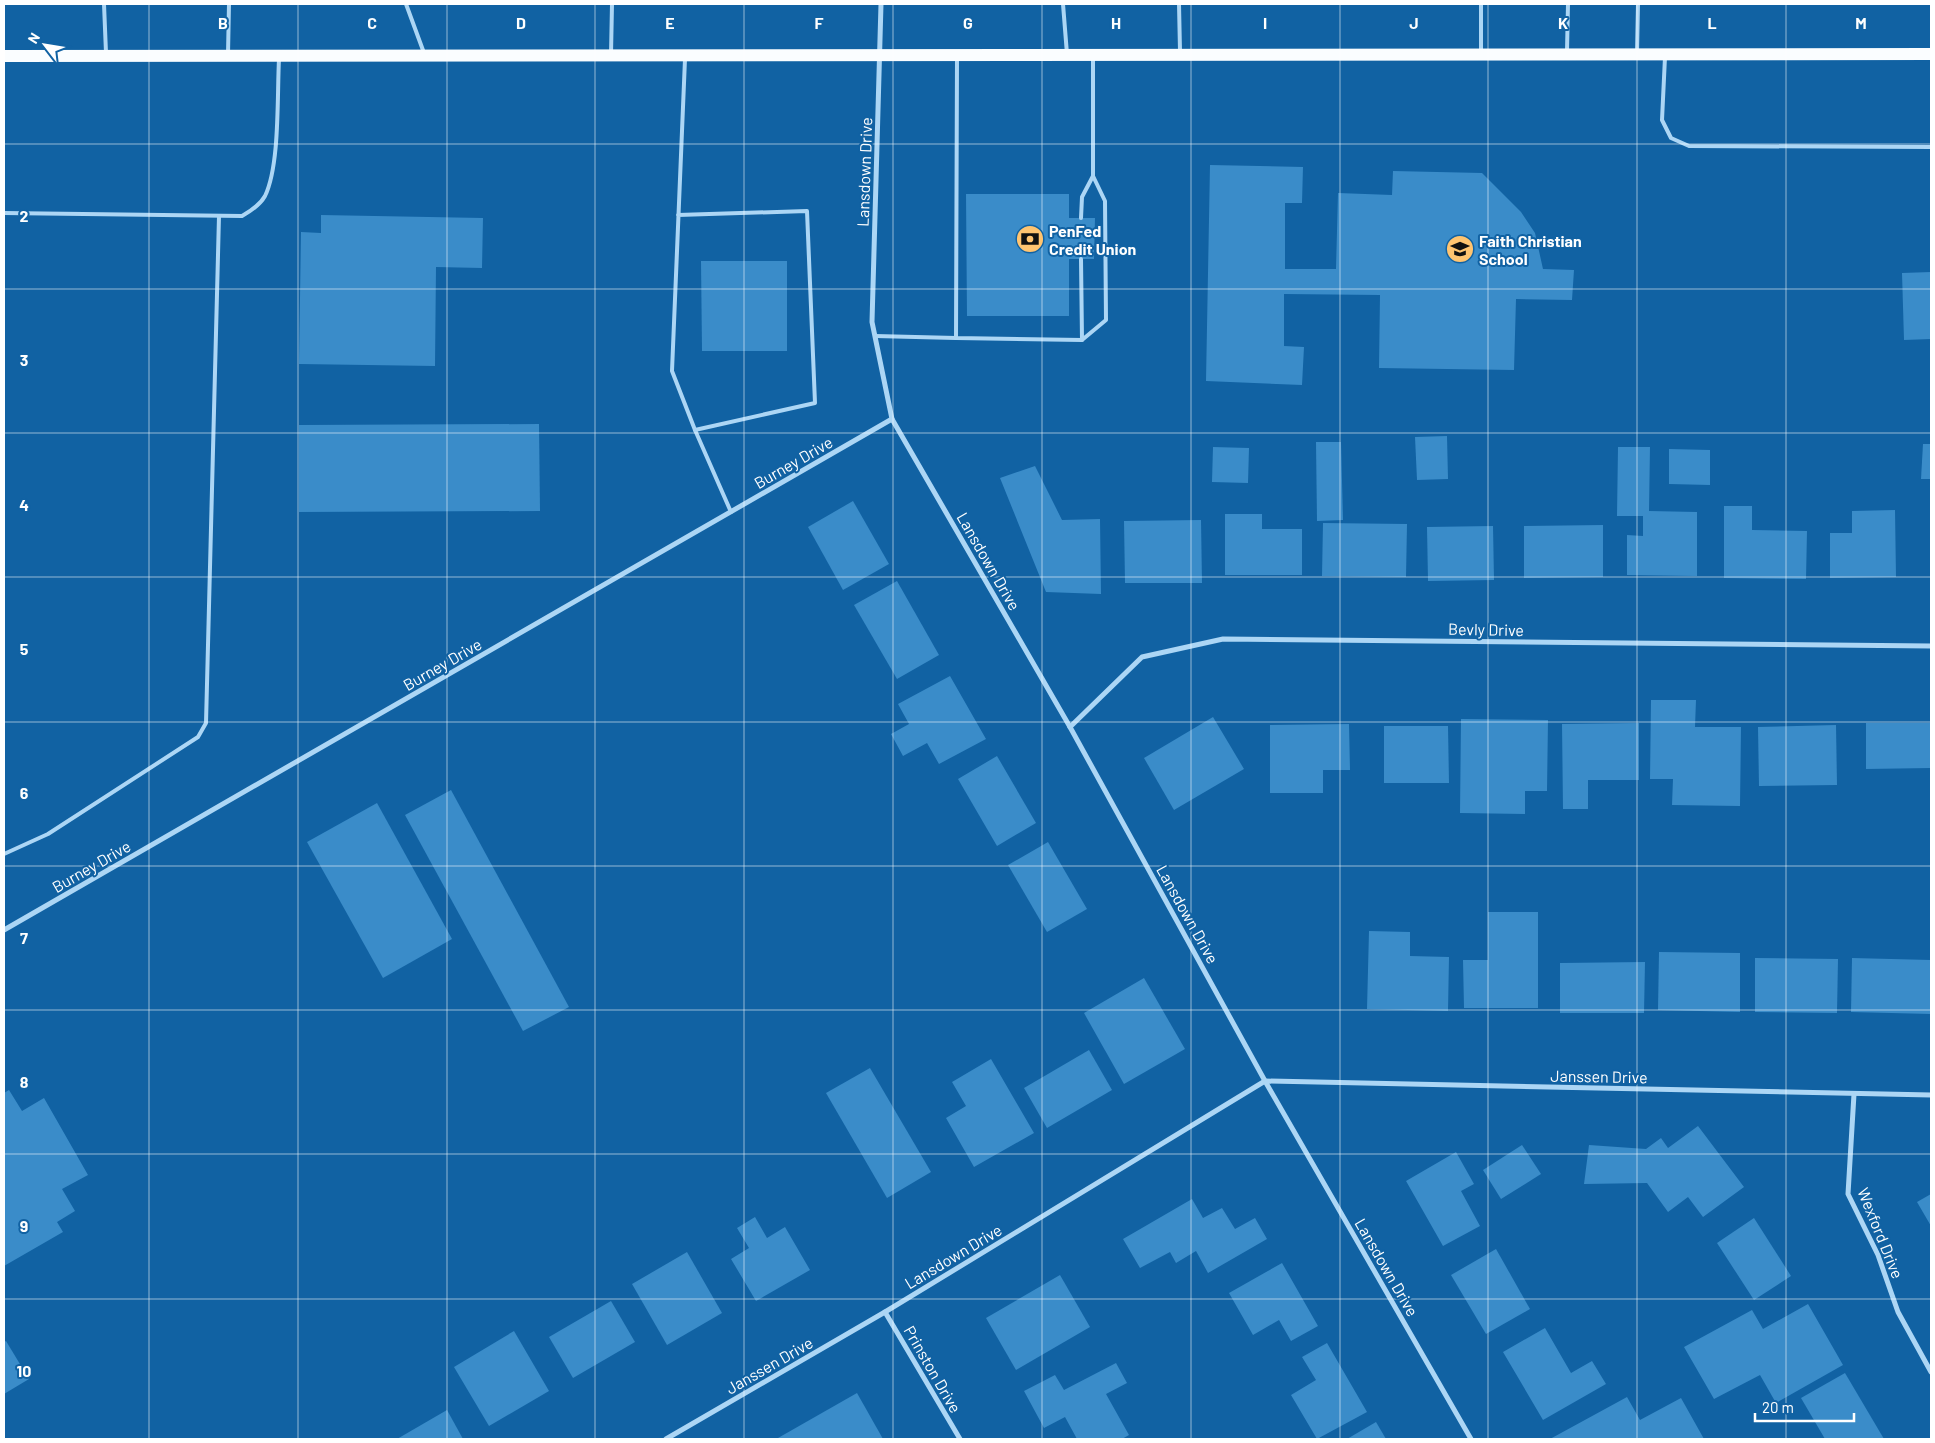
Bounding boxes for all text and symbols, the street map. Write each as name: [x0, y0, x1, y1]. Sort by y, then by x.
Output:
text: B: [218, 13, 228, 32]
text: C: [367, 13, 377, 32]
text: D: [516, 13, 526, 32]
text: E: [665, 13, 675, 32]
text: F: [815, 13, 824, 32]
text: G: [963, 13, 973, 32]
text: H: [1111, 13, 1121, 32]
text: I: [1263, 13, 1267, 32]
text: J: [1409, 13, 1419, 32]
text: K: [1558, 13, 1568, 32]
text: L: [1707, 13, 1717, 32]
text: M: [1855, 13, 1867, 32]
north arrow: [20, 20, 70, 70]
text: N: [24, 30, 43, 46]
street label: Lansdown Drive: [853, 117, 875, 227]
text: 2: [20, 206, 29, 225]
place label: PenFed Credit Union: [1049, 221, 1136, 258]
bank icon: PenFed Credit Union: [1015, 224, 1045, 254]
place label: Faith Christian School: [1479, 231, 1582, 268]
school or university icon: Faith Christian School: [1445, 234, 1475, 264]
text: 3: [20, 350, 28, 369]
street label: Burney Drive: [750, 432, 836, 492]
text: 4: [19, 495, 29, 514]
street label: Lansdown Drive: [953, 509, 1025, 613]
street label: Bevly Drive: [1448, 619, 1524, 639]
street label: Burney Drive: [399, 634, 485, 694]
text: 5: [20, 639, 29, 658]
text: 6: [20, 783, 29, 802]
street label: Burney Drive: [48, 836, 134, 896]
street label: Lansdown Drive: [1153, 861, 1223, 967]
text: 7: [20, 928, 28, 947]
street label: Janssen Drive: [1550, 1066, 1648, 1086]
text: 8: [20, 1072, 29, 1091]
street label: Wexford Drive: [1854, 1185, 1908, 1281]
street label: Lansdown Drive: [1351, 1215, 1423, 1319]
text: 9: [20, 1216, 28, 1235]
street label: Lansdown Drive: [901, 1220, 1005, 1292]
street label: Prinston Drive: [900, 1322, 966, 1416]
street label: Janssen Drive: [722, 1332, 816, 1398]
text: 10: [17, 1361, 31, 1380]
scale bar: [1755, 1390, 1854, 1422]
text: 20 m: [1762, 1398, 1794, 1416]

